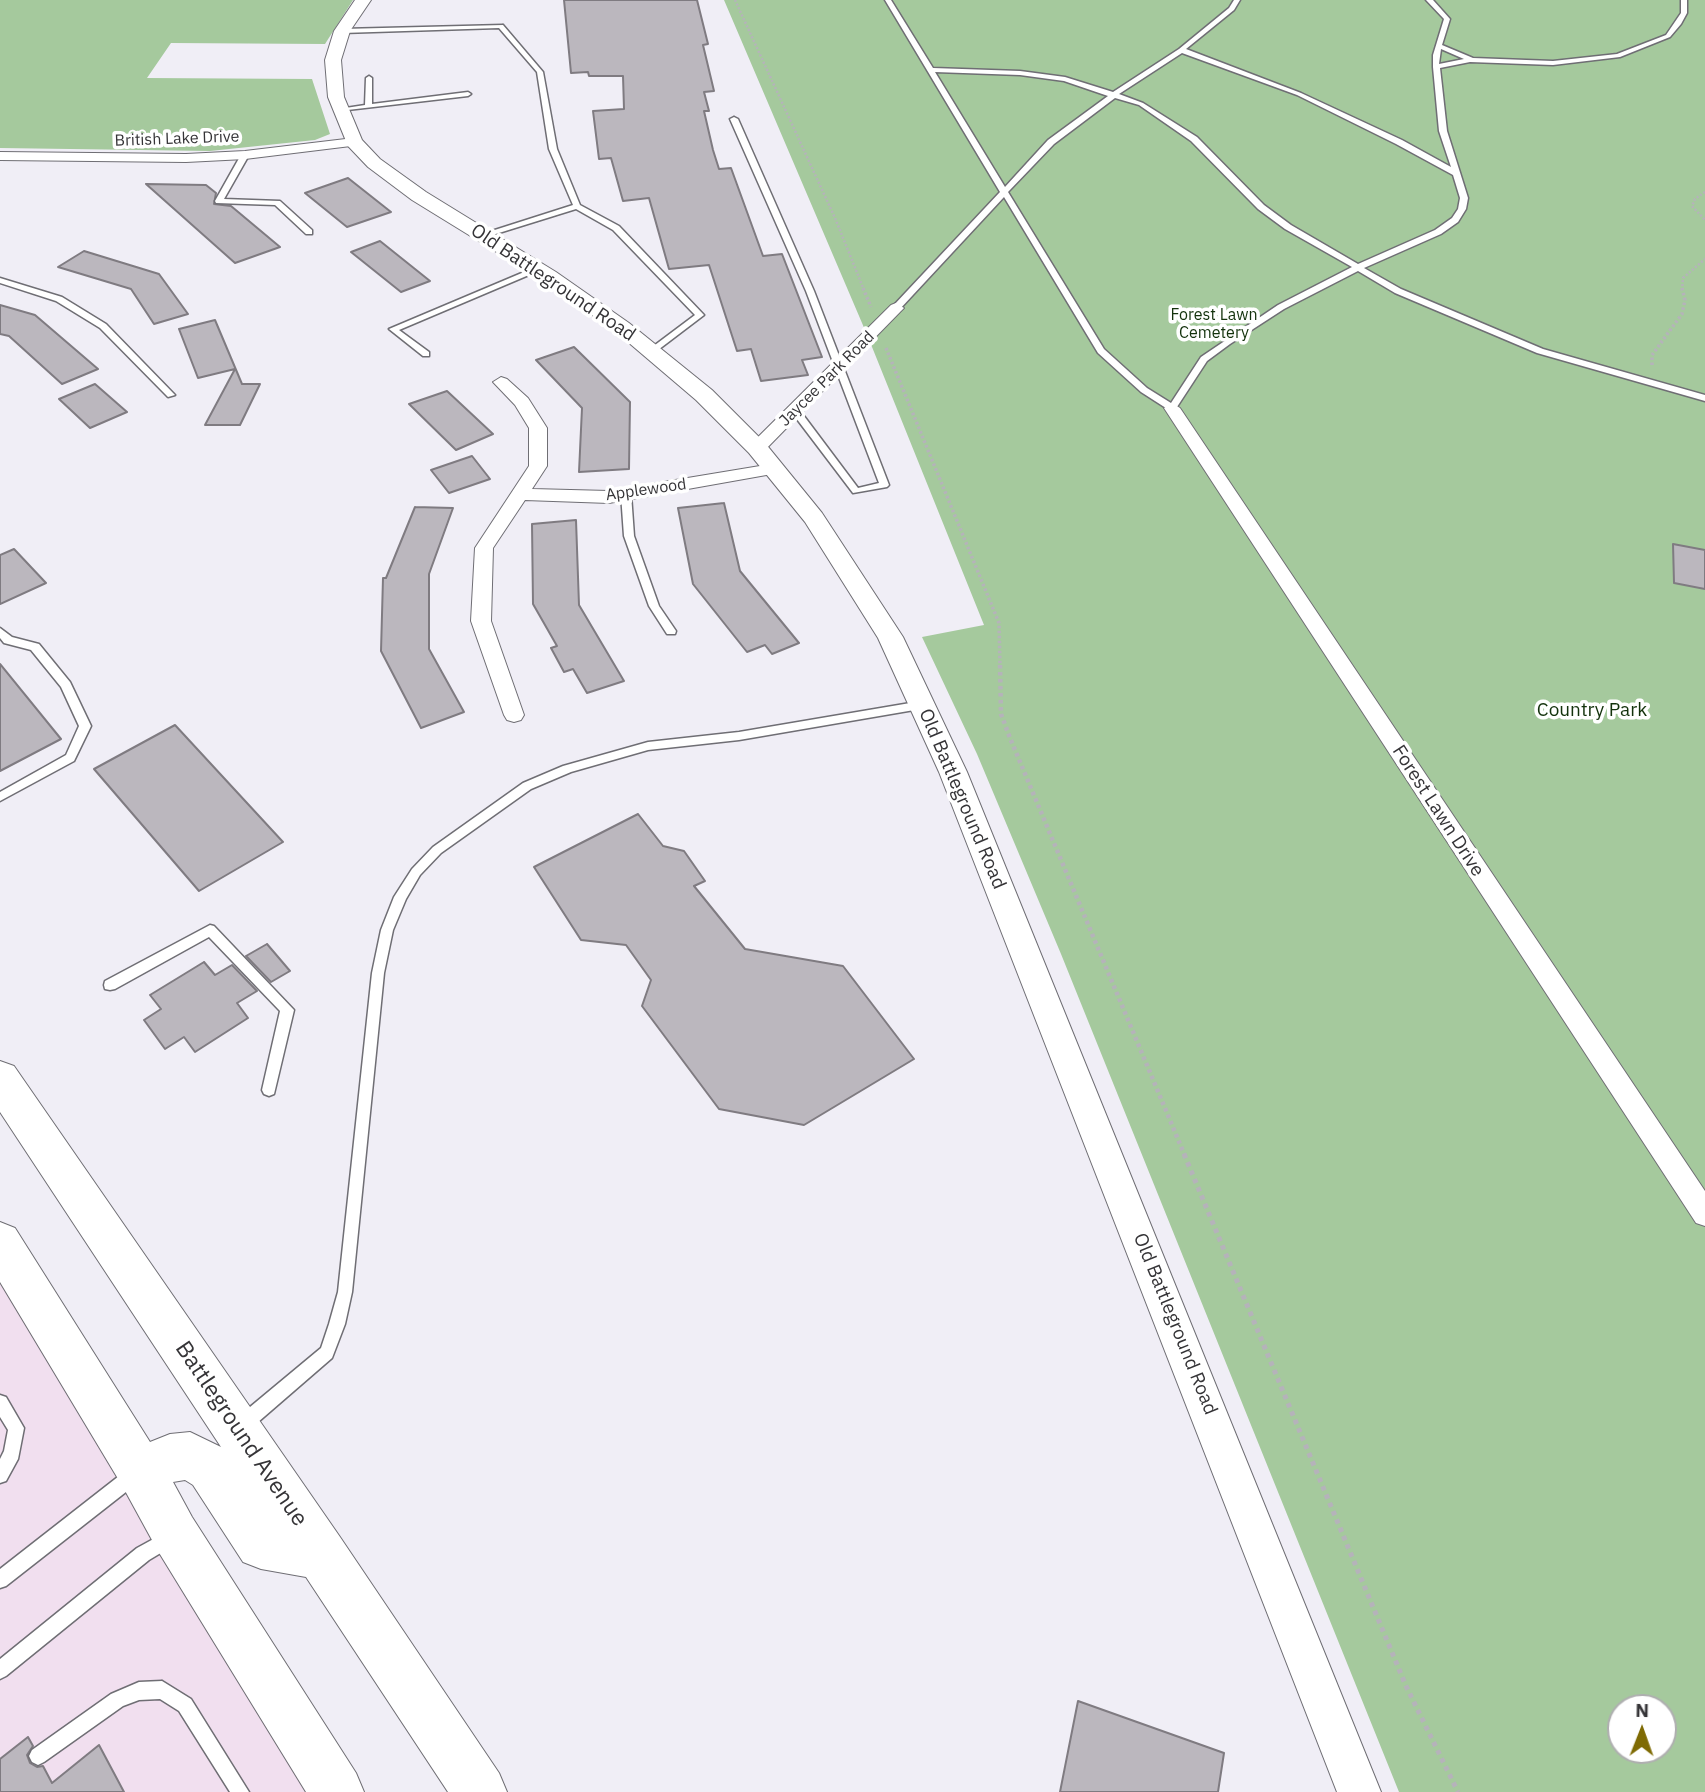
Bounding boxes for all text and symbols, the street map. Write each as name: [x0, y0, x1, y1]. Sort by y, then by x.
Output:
street label: British Lake Drive: [114, 127, 240, 151]
street label: Old Battleground Road: [466, 219, 640, 347]
park label: Forest Lawn Cemetery: [1170, 305, 1258, 343]
street label: Jaycee Park Road: [775, 327, 879, 431]
street label: Applewood: [604, 475, 688, 505]
park label: Country Park: [1537, 700, 1647, 722]
street label: Old Battleground Road: [914, 705, 1010, 893]
street label: Forest Lawn Drive: [1387, 741, 1489, 881]
street label: Old Battleground Road: [1128, 1230, 1222, 1418]
street label: Battleground Avenue: [169, 1336, 313, 1532]
north arrow: [1607, 1694, 1677, 1764]
text: N: [1635, 1698, 1649, 1722]

